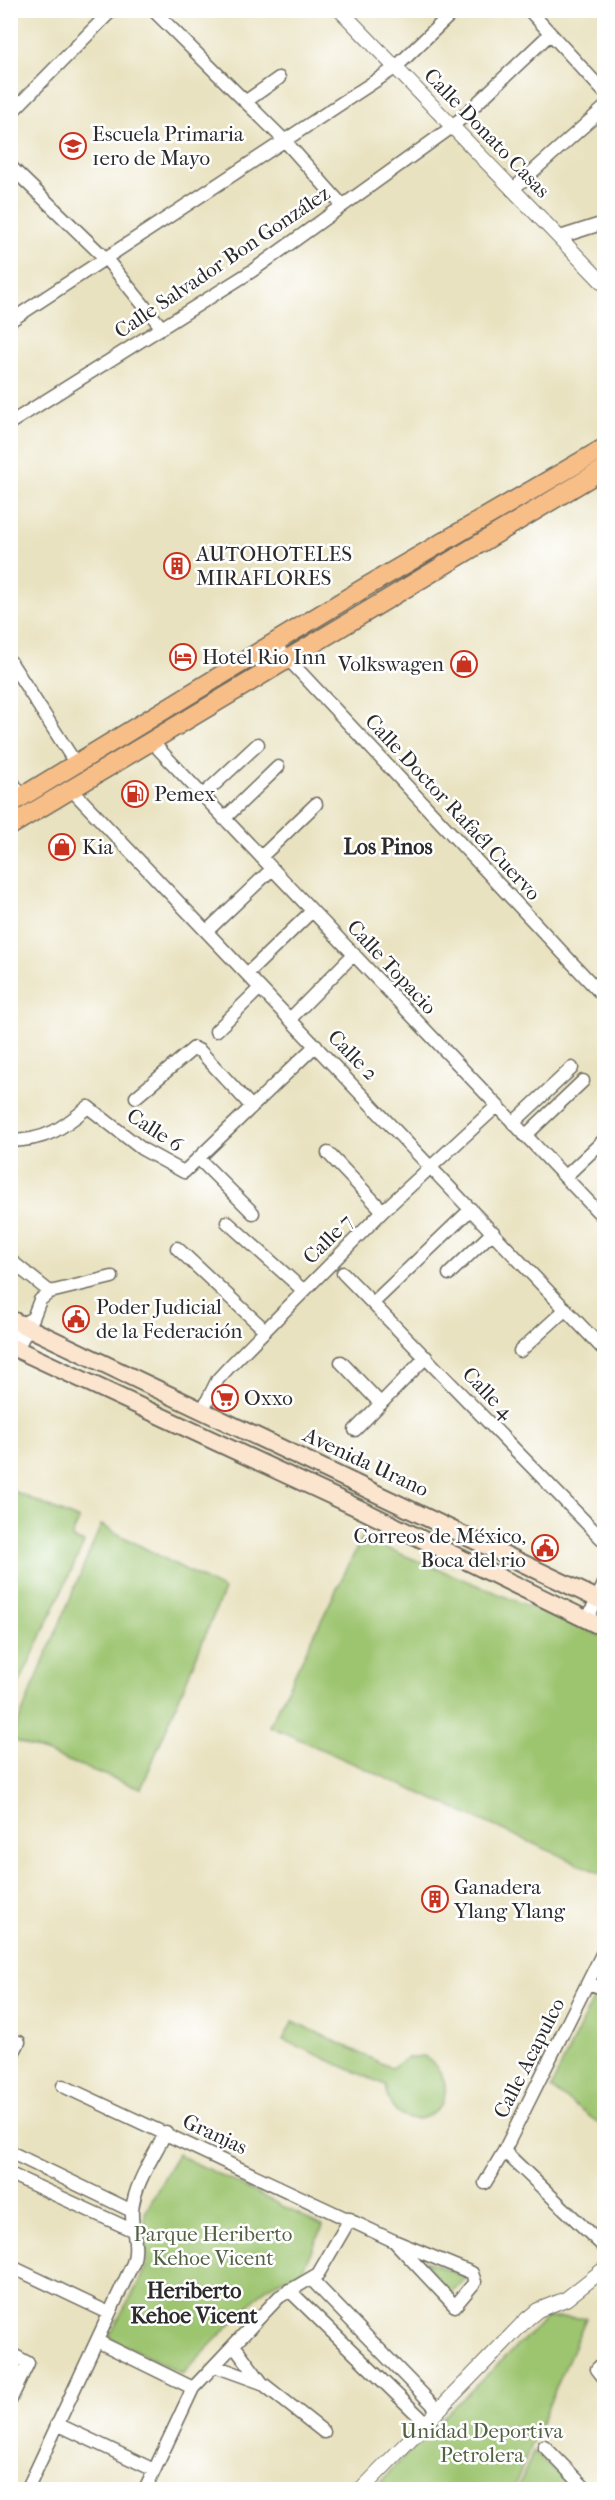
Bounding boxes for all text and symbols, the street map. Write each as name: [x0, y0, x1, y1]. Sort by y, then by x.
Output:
street label: Calle Donato Casas: [419, 63, 555, 203]
place label: Escuela Primaria 1ero de Mayo: [92, 122, 244, 170]
school or university icon: Escuela Primaria 1ero de Mayo: [58, 131, 88, 161]
street label: Calle Salvador Bon González: [110, 181, 334, 343]
place label: AUTOHOTELES MIRAFLORES: [195, 542, 352, 590]
building icon: AUTOHOTELES MIRAFLORES: [162, 551, 192, 581]
hotel icon: Hotel Rio Inn: [168, 642, 198, 672]
place label: Hotel Rio Inn: [202, 645, 326, 669]
shop icon: Volkswagen: [449, 649, 479, 679]
place label: Volkswagen: [337, 652, 444, 676]
street label: Calle Doctor Rafaél Cuervo: [360, 709, 546, 905]
fuel station icon: Pemex: [120, 779, 150, 809]
place label: Pemex: [154, 782, 215, 806]
shop icon: Kia: [47, 832, 77, 862]
district label: Los Pinos: [343, 834, 433, 860]
place label: Kia: [82, 835, 113, 859]
street label: Calle Topacio: [342, 915, 442, 1019]
street label: Calle 2: [323, 1025, 383, 1085]
street label: Calle 6: [123, 1103, 188, 1157]
street label: Calle 7: [298, 1209, 358, 1269]
place label: Poder Judicial de la Federación: [96, 1295, 242, 1343]
public building icon: Poder Judicial de la Federación: [61, 1304, 91, 1334]
street label: Calle 4: [458, 1362, 519, 1424]
supermarket icon: Oxxo: [210, 1383, 240, 1413]
place label: Oxxo: [244, 1386, 293, 1410]
street label: Avenida Urano: [299, 1422, 432, 1501]
place label: Correos de México, Boca del rio: [354, 1524, 526, 1572]
public building icon: Correos de México, Boca del rio: [530, 1533, 560, 1563]
place label: Ganadera Ylang Ylang: [453, 1875, 566, 1923]
building icon: Ganadera Ylang Ylang: [420, 1884, 450, 1914]
street label: Calle Acapulco: [488, 1994, 570, 2122]
street label: Granjas: [179, 2109, 251, 2159]
park label: Parque Heriberto Kehoe Vicent: [134, 2222, 292, 2270]
district label: Heriberto Kehoe Vicent: [130, 2278, 259, 2329]
park label: Unidad Deportiva Petrolera: [401, 2419, 563, 2467]

